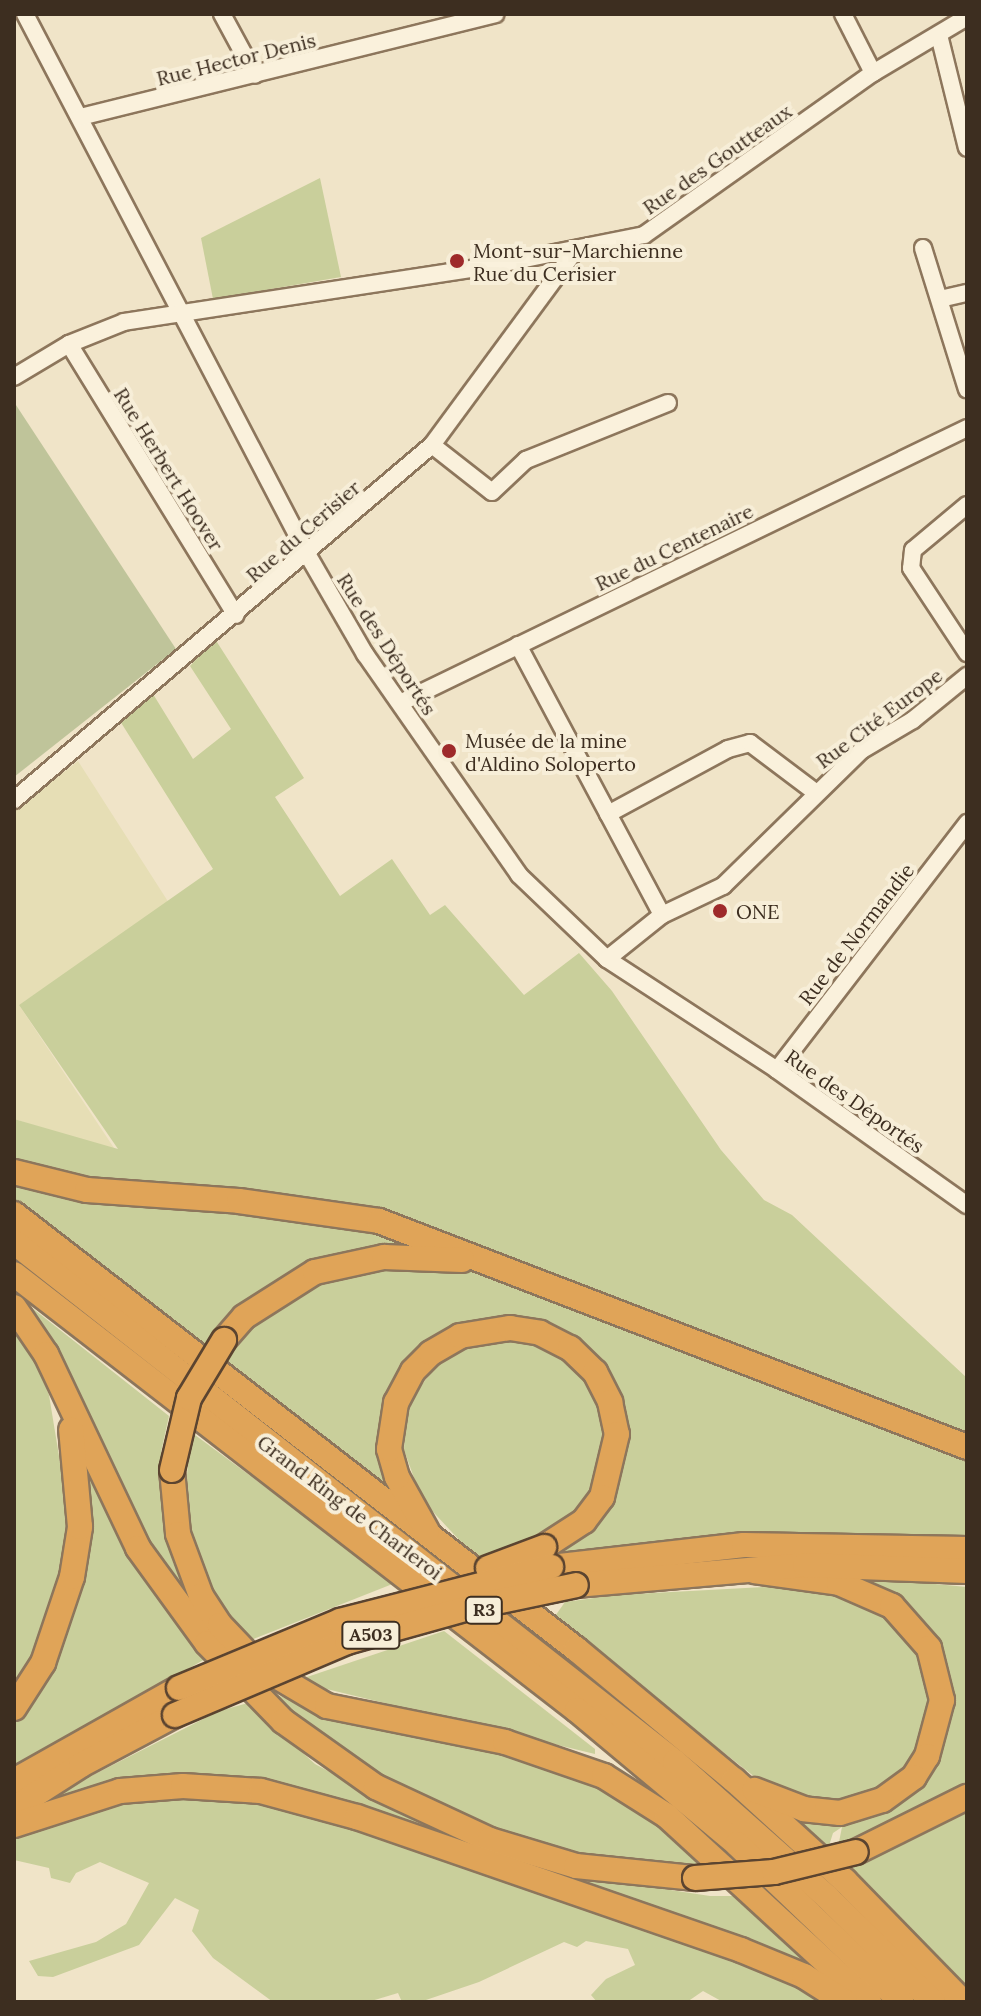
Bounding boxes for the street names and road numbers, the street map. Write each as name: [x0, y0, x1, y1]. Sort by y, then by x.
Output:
street label: Rue Hector Denis: [154, 28, 318, 90]
street label: Rue des Goutteaux: [638, 99, 796, 219]
street label: Rue Herbert Hoover: [109, 383, 229, 555]
street label: Rue du Cerisier: [241, 475, 365, 587]
street label: Rue du Centenaire: [591, 498, 757, 596]
street label: Rue des Déportés: [332, 569, 442, 719]
street label: Rue Cité Europe: [811, 663, 947, 773]
street label: Rue de Normandie: [793, 859, 919, 1009]
street label: Rue des Déportés: [781, 1044, 929, 1158]
street label: Grand Ring de Charleroi: [253, 1430, 447, 1584]
road number: R3: [464, 1596, 504, 1624]
road number: A503: [341, 1621, 401, 1649]

